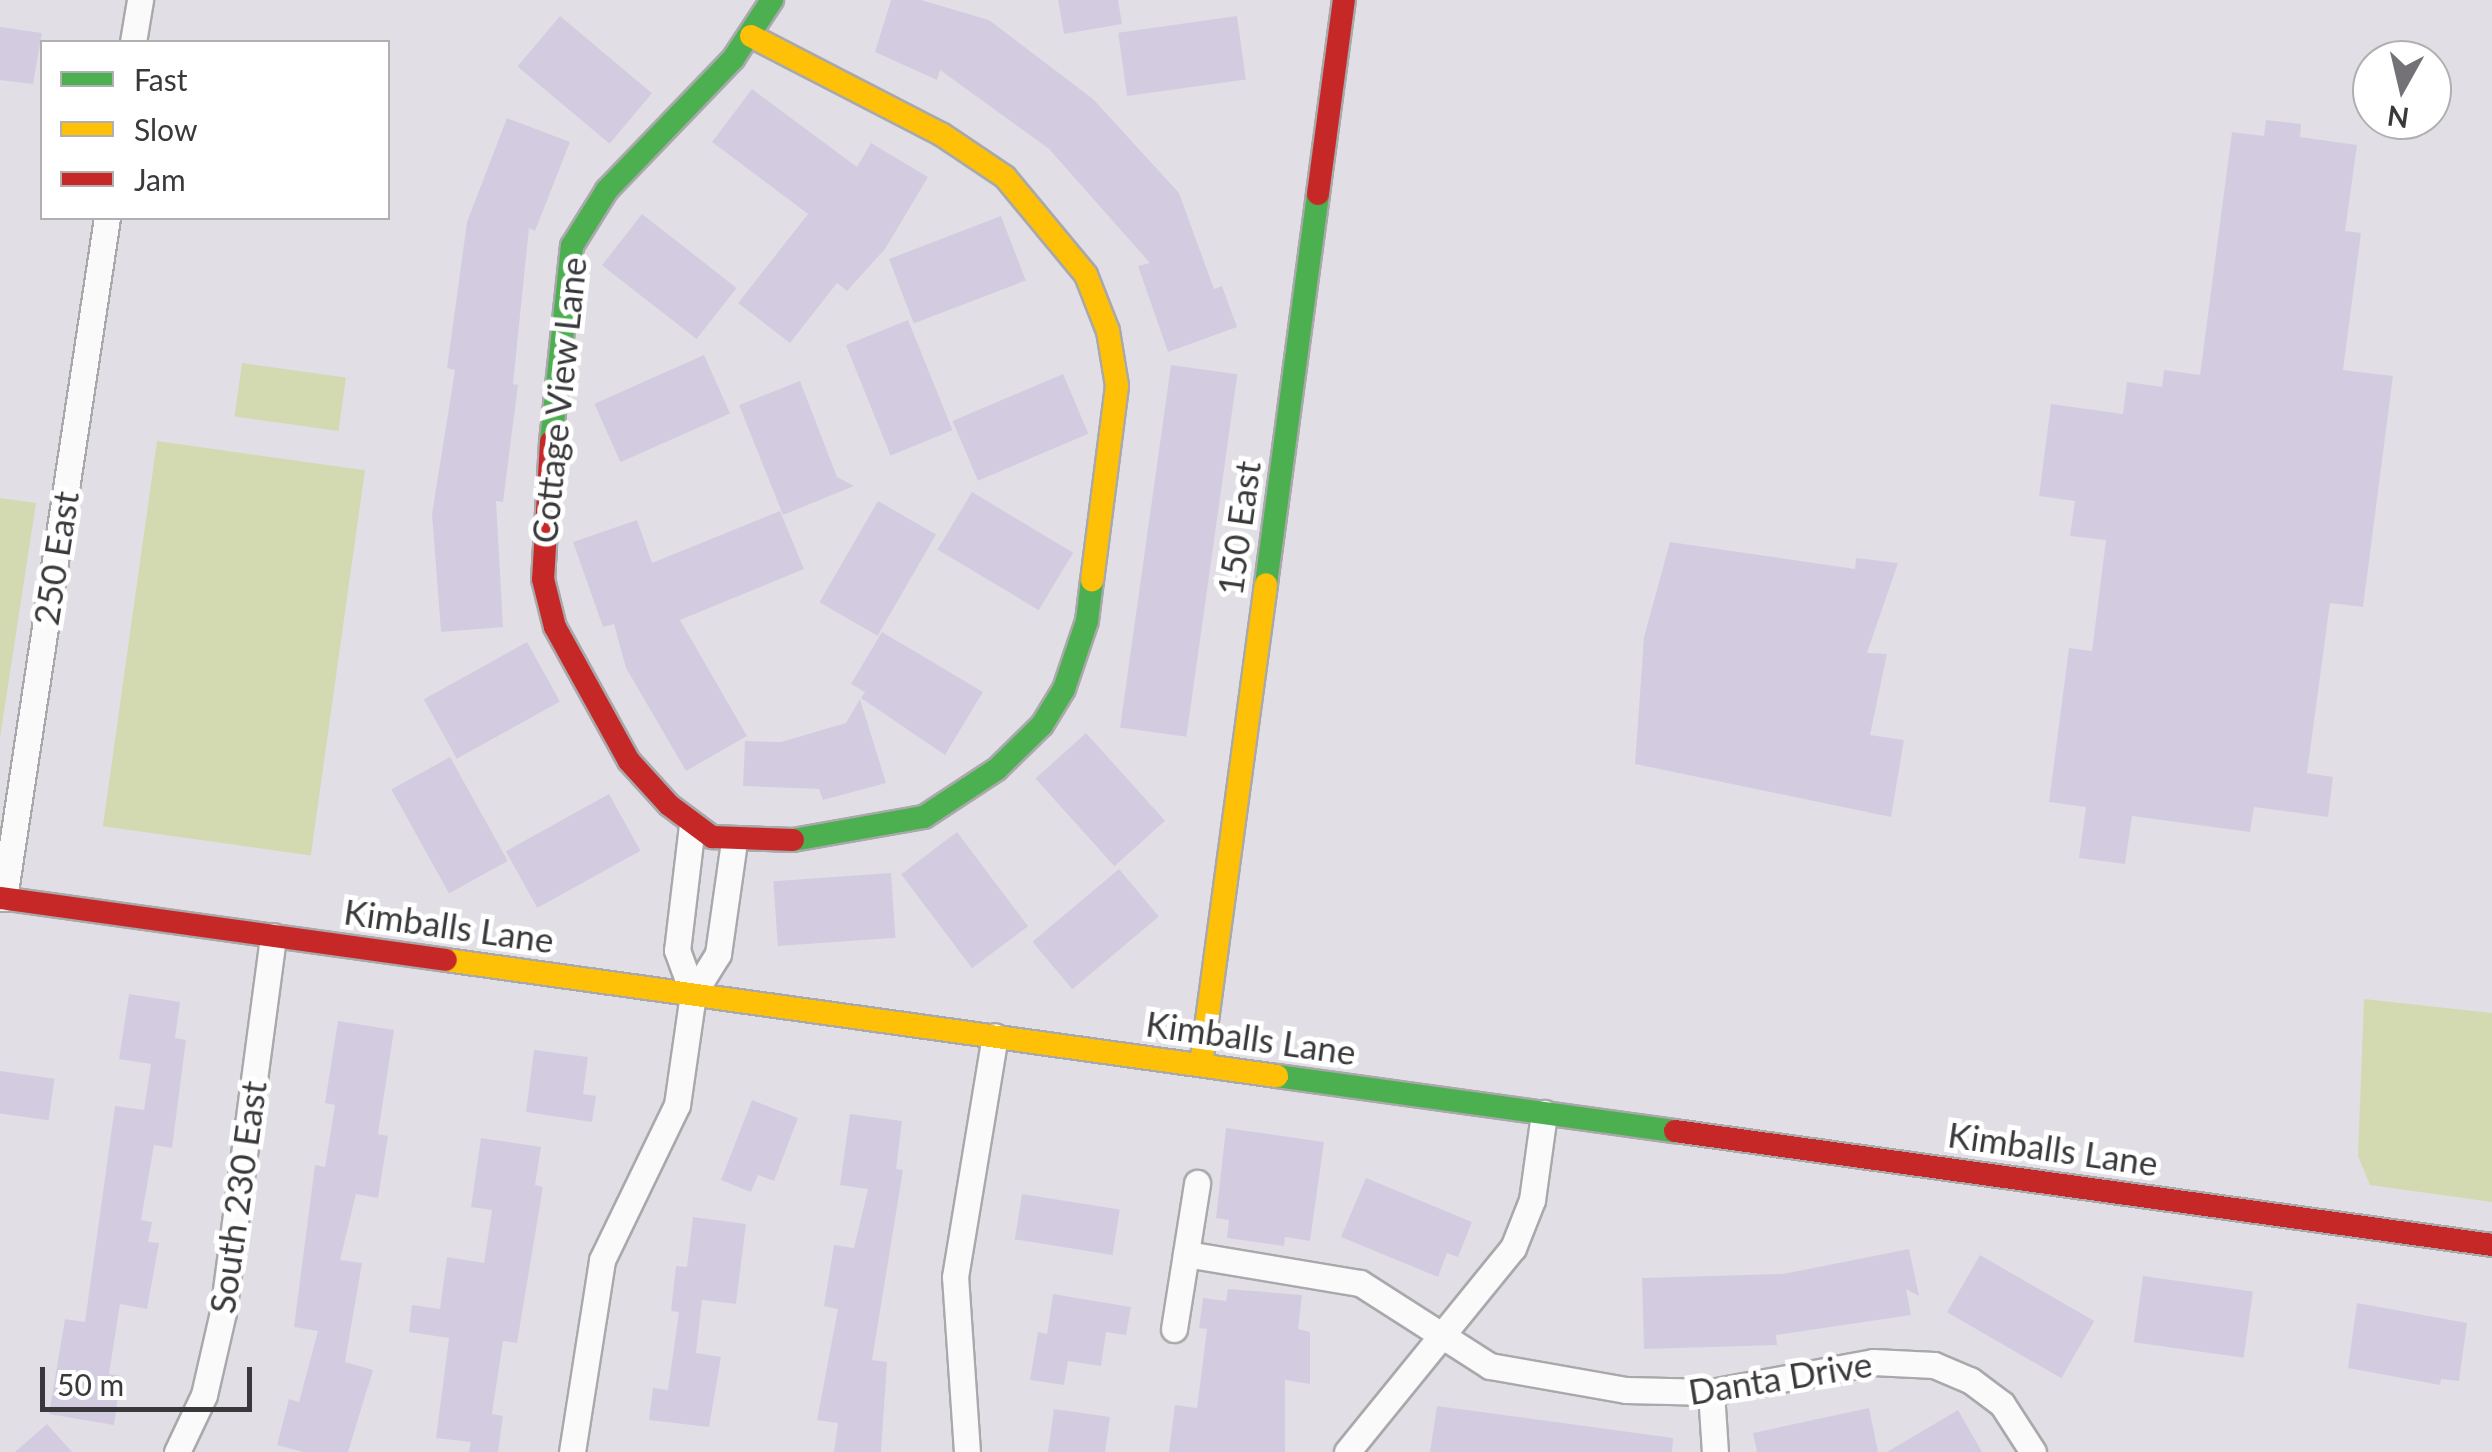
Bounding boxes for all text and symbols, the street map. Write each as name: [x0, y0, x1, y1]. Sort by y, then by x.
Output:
legend: [40, 40, 390, 220]
north arrow: [2352, 40, 2452, 140]
text: Fast: [134, 61, 188, 97]
text: N: [2385, 99, 2411, 136]
text: Slow: [134, 111, 197, 147]
text: Jam: [134, 161, 186, 197]
street label: Cottage View Lane: [522, 254, 594, 546]
street label: 150 East: [1208, 458, 1268, 598]
street label: 250 East: [24, 488, 86, 628]
street label: Kimballs Lane: [341, 889, 557, 961]
street label: Kimballs Lane: [1143, 1001, 1359, 1073]
street label: South 230 East: [200, 1078, 274, 1316]
street label: Kimballs Lane: [1945, 1112, 2161, 1184]
street label: Danta Drive: [1685, 1342, 1875, 1412]
scale bar: [45, 1347, 258, 1409]
text: 50 m: [57, 1366, 124, 1402]

